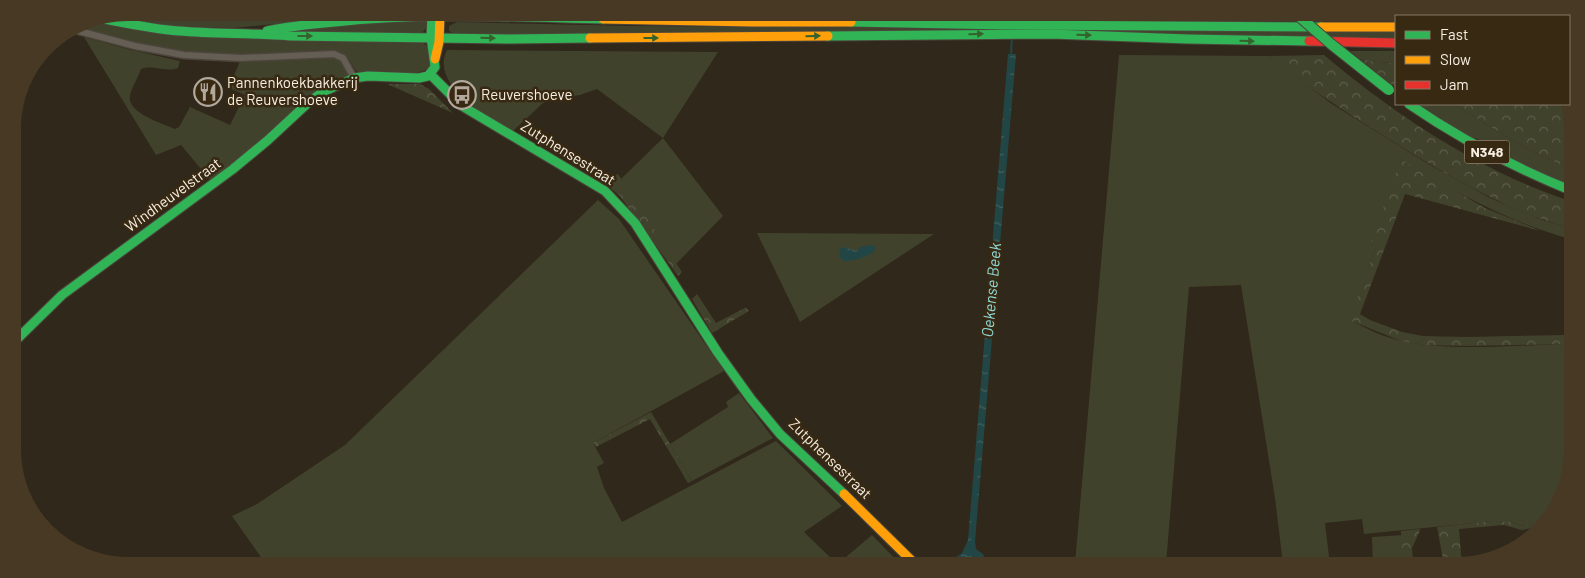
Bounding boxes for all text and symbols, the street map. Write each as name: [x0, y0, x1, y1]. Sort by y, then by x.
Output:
legend: [1395, 15, 1570, 105]
text: Fast: [1440, 25, 1468, 43]
one-way arrow: [968, 30, 984, 38]
one-way arrow: [1077, 31, 1093, 39]
one-way arrow: [297, 32, 313, 40]
one-way arrow: [806, 32, 822, 40]
one-way arrow: [481, 34, 497, 42]
one-way arrow: [643, 34, 659, 42]
one-way arrow: [1239, 37, 1255, 45]
text: Slow: [1440, 50, 1471, 68]
place label: Pannenkoekbakkerij de Reuvershoeve: [227, 73, 358, 108]
text: Jam: [1440, 75, 1469, 93]
restaurant icon: Pannenkoekbakkerij de Reuvershoeve: [193, 77, 223, 107]
bus stop icon: Reuvershoeve: [447, 80, 477, 110]
place label: Reuvershoeve: [481, 85, 573, 103]
street label: Zutphensestraat: [518, 116, 619, 188]
road number: N348: [1464, 140, 1510, 163]
street label: Windheuvelstraat: [121, 153, 224, 235]
water label: Oekense Beek: [977, 242, 1004, 338]
street label: Zutphensestraat: [786, 414, 876, 502]

